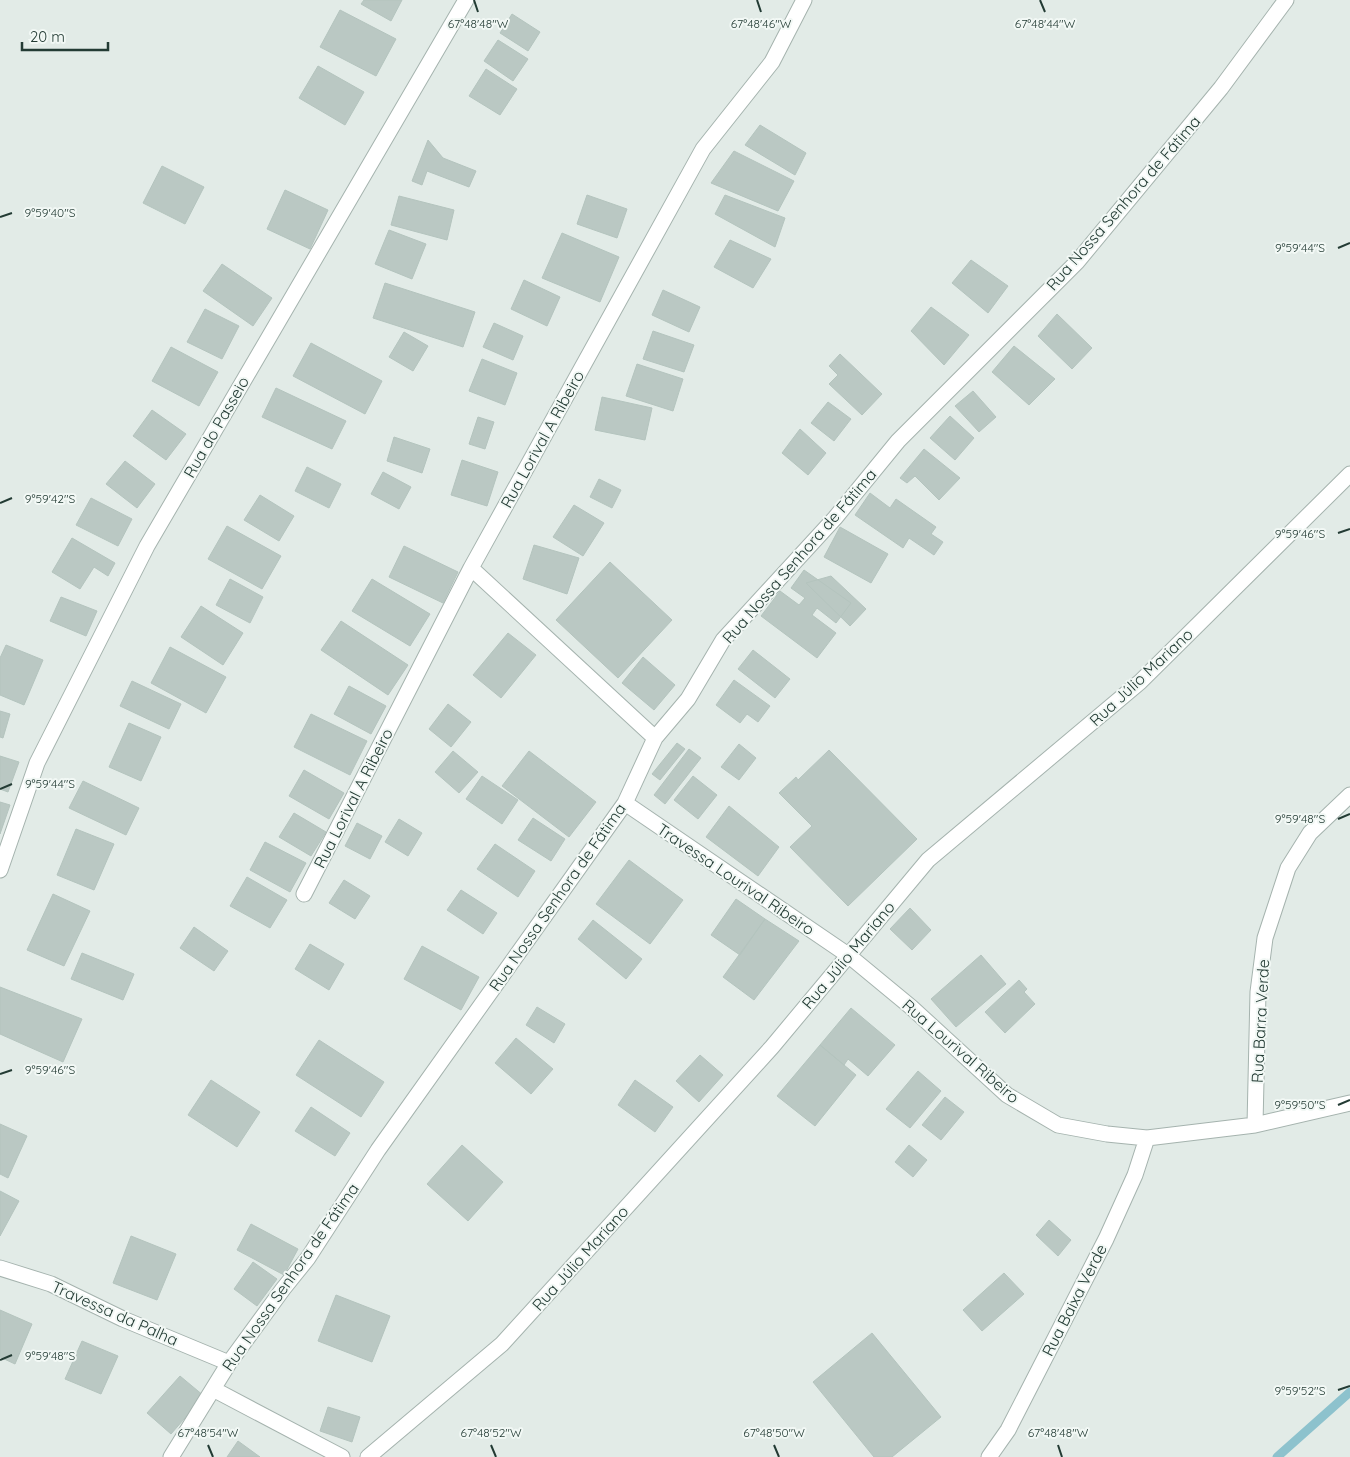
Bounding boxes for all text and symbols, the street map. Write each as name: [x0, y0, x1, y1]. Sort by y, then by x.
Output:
text: 67°48'48"W: [448, 16, 509, 31]
text: 67°48'46"W: [731, 16, 792, 31]
text: 67°48'44"W: [1015, 16, 1076, 31]
scale bar: [22, 20, 109, 52]
text: 20 m: [30, 27, 65, 46]
street label: Rua Nossa Senhora de Fátima: [1042, 112, 1204, 294]
text: 9°59'40"S: [24, 205, 76, 220]
text: 9°59'44"S: [1275, 240, 1325, 255]
street label: Rua Lorival A Ribeiro: [496, 367, 588, 511]
street label: Rua do Passeio: [179, 373, 253, 481]
street label: Rua Nossa Senhora de Fátima: [718, 465, 880, 647]
text: 9°59'42"S: [25, 491, 76, 506]
text: 9°59'46"S: [1275, 526, 1325, 541]
street label: Rua Júlio Mariano: [1085, 624, 1197, 730]
street label: Rua Lorival A Ribeiro: [309, 725, 397, 871]
text: 9°59'44"S: [25, 776, 75, 791]
street label: Rua Nossa Senhora de Fátima: [484, 799, 630, 995]
text: 9°59'48"S: [1275, 811, 1325, 826]
street label: Travessa Lourival Ribeiro: [653, 819, 819, 939]
street label: Rua Júlio Mariano: [797, 897, 899, 1013]
street label: Rua Barra Verde: [1247, 959, 1273, 1083]
street label: Rua Lourival Ribeiro: [898, 995, 1024, 1107]
text: 9°59'46"S: [25, 1062, 75, 1077]
text: 9°59'50"S: [1274, 1097, 1326, 1112]
street label: Rua Nossa Senhora de Fátima: [217, 1179, 363, 1375]
street label: Rua Júlio Mariano: [528, 1201, 632, 1315]
street label: Rua Baixa Verde: [1037, 1241, 1111, 1359]
street label: Travessa da Palha: [49, 1276, 181, 1350]
text: 9°59'48"S: [25, 1348, 75, 1363]
text: 9°59'52"S: [1275, 1383, 1326, 1398]
text: 67°48'54"W: [178, 1425, 239, 1440]
text: 67°48'52"W: [460, 1425, 522, 1440]
text: 67°48'50"W: [743, 1425, 805, 1440]
text: 67°48'48"W: [1028, 1425, 1089, 1440]

